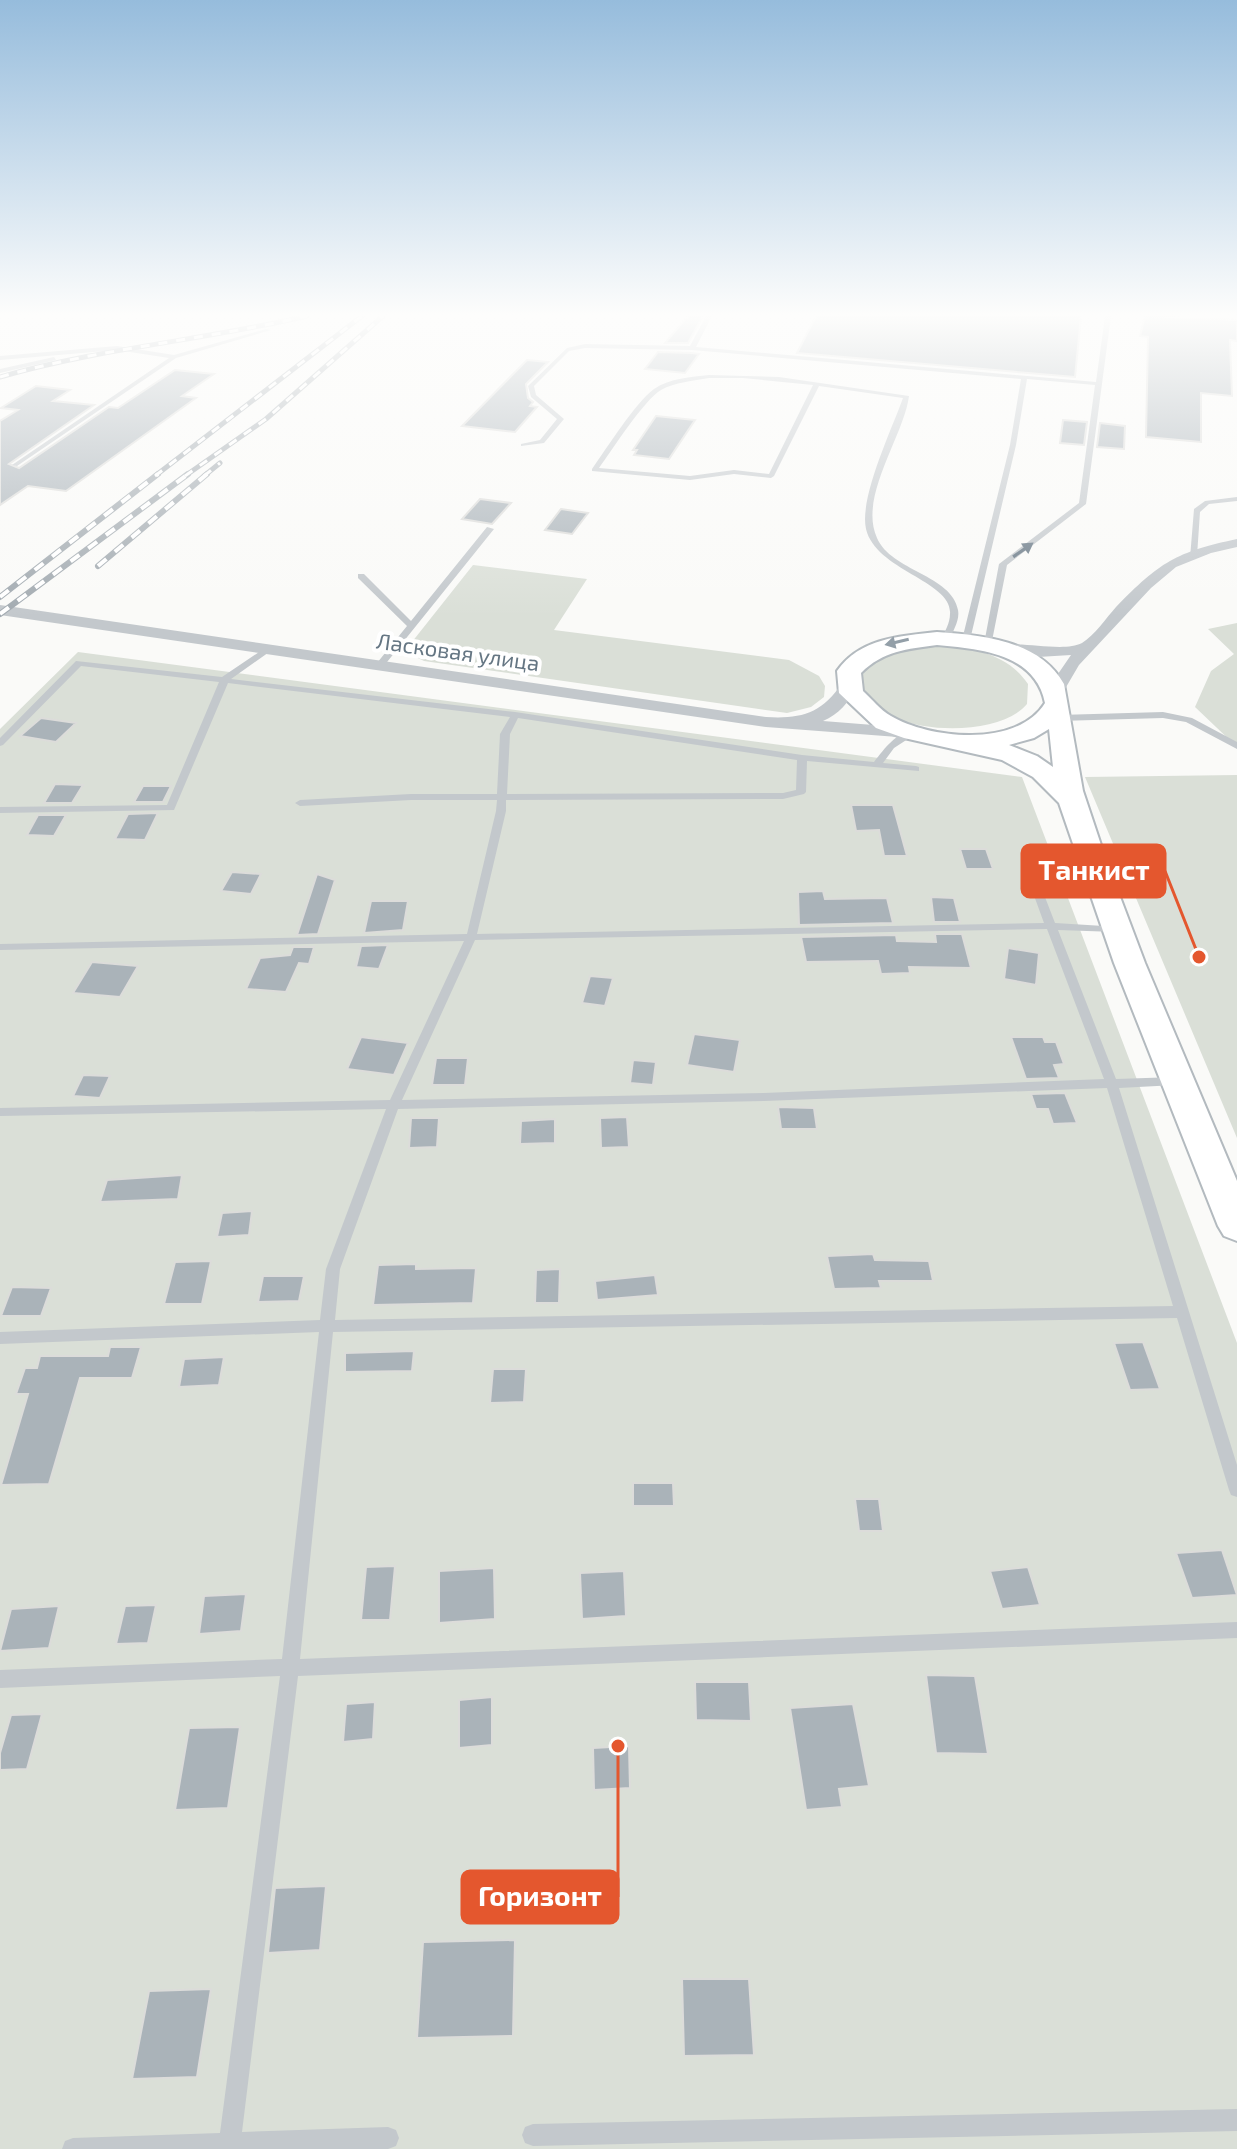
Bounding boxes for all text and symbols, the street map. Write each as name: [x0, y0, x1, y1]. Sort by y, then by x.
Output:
one-way arrow: [1012, 543, 1033, 558]
street label: Ласковая улица: [375, 627, 541, 676]
one-way arrow: [885, 636, 910, 649]
callout: Танкист: [1022, 845, 1165, 897]
text: Танкист: [1038, 852, 1150, 886]
callout: Горизонт: [462, 1871, 618, 1923]
text: Горизонт: [478, 1878, 602, 1912]

